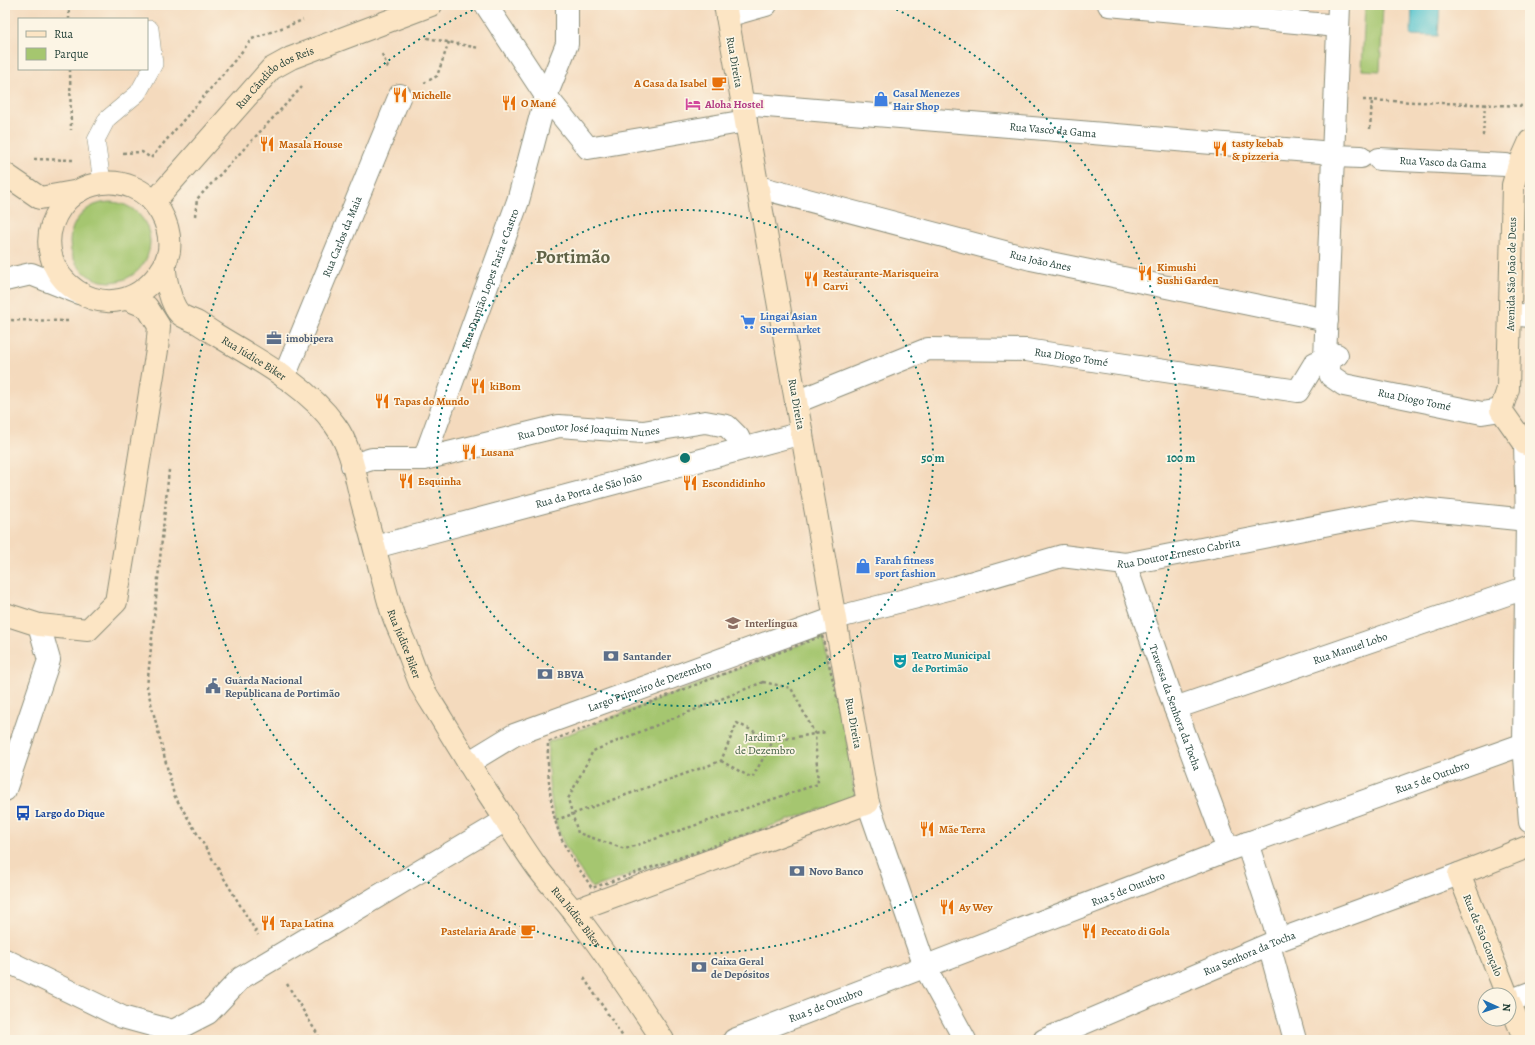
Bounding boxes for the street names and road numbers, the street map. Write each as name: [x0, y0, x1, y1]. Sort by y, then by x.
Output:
street label: Rua Direita: [723, 35, 747, 90]
street label: Rua Cândido dos Reis: [232, 43, 316, 112]
street label: Rua Vasco da Gama: [1009, 119, 1098, 141]
street label: Rua Vasco da Gama: [1399, 153, 1488, 172]
street label: Rua Carlos da Maia: [319, 193, 366, 280]
street label: Rua Damião Lopes Faria e Castro: [458, 206, 523, 351]
street label: Avenida São João de Deus: [1503, 217, 1520, 332]
street label: Rua João Anes: [1008, 247, 1073, 275]
street label: Rua Júdice Biker: [219, 333, 289, 384]
street label: Rua Diogo Tomé: [1033, 344, 1109, 370]
street label: Rua Direita: [785, 377, 809, 432]
street label: Rua Diogo Tomé: [1377, 385, 1452, 415]
street label: Rua Doutor José Joaquim Nunes: [516, 419, 661, 444]
street label: Rua da Porta de São João: [534, 469, 644, 512]
street label: Rua Doutor Ernesto Cabrita: [1116, 534, 1242, 572]
street label: Rua Júdice Biker: [384, 607, 424, 681]
street label: Rua Manuel Lobo: [1311, 629, 1390, 668]
street label: Travessa da Senhora da Tocha: [1145, 642, 1205, 774]
street label: Largo Primeiro de Dezembro: [586, 657, 714, 715]
street label: Rua Direita: [842, 696, 866, 751]
street label: Rua 5 de Outubro: [1393, 757, 1472, 798]
street label: Rua 5 de Outubro: [1089, 868, 1168, 910]
street label: Rua Júdice Biker: [548, 883, 605, 951]
street label: Rua de São Gonçalo: [1459, 892, 1506, 979]
street label: Rua Senhora da Tocha: [1201, 927, 1299, 979]
street label: Rua 5 de Outubro: [787, 984, 865, 1026]

